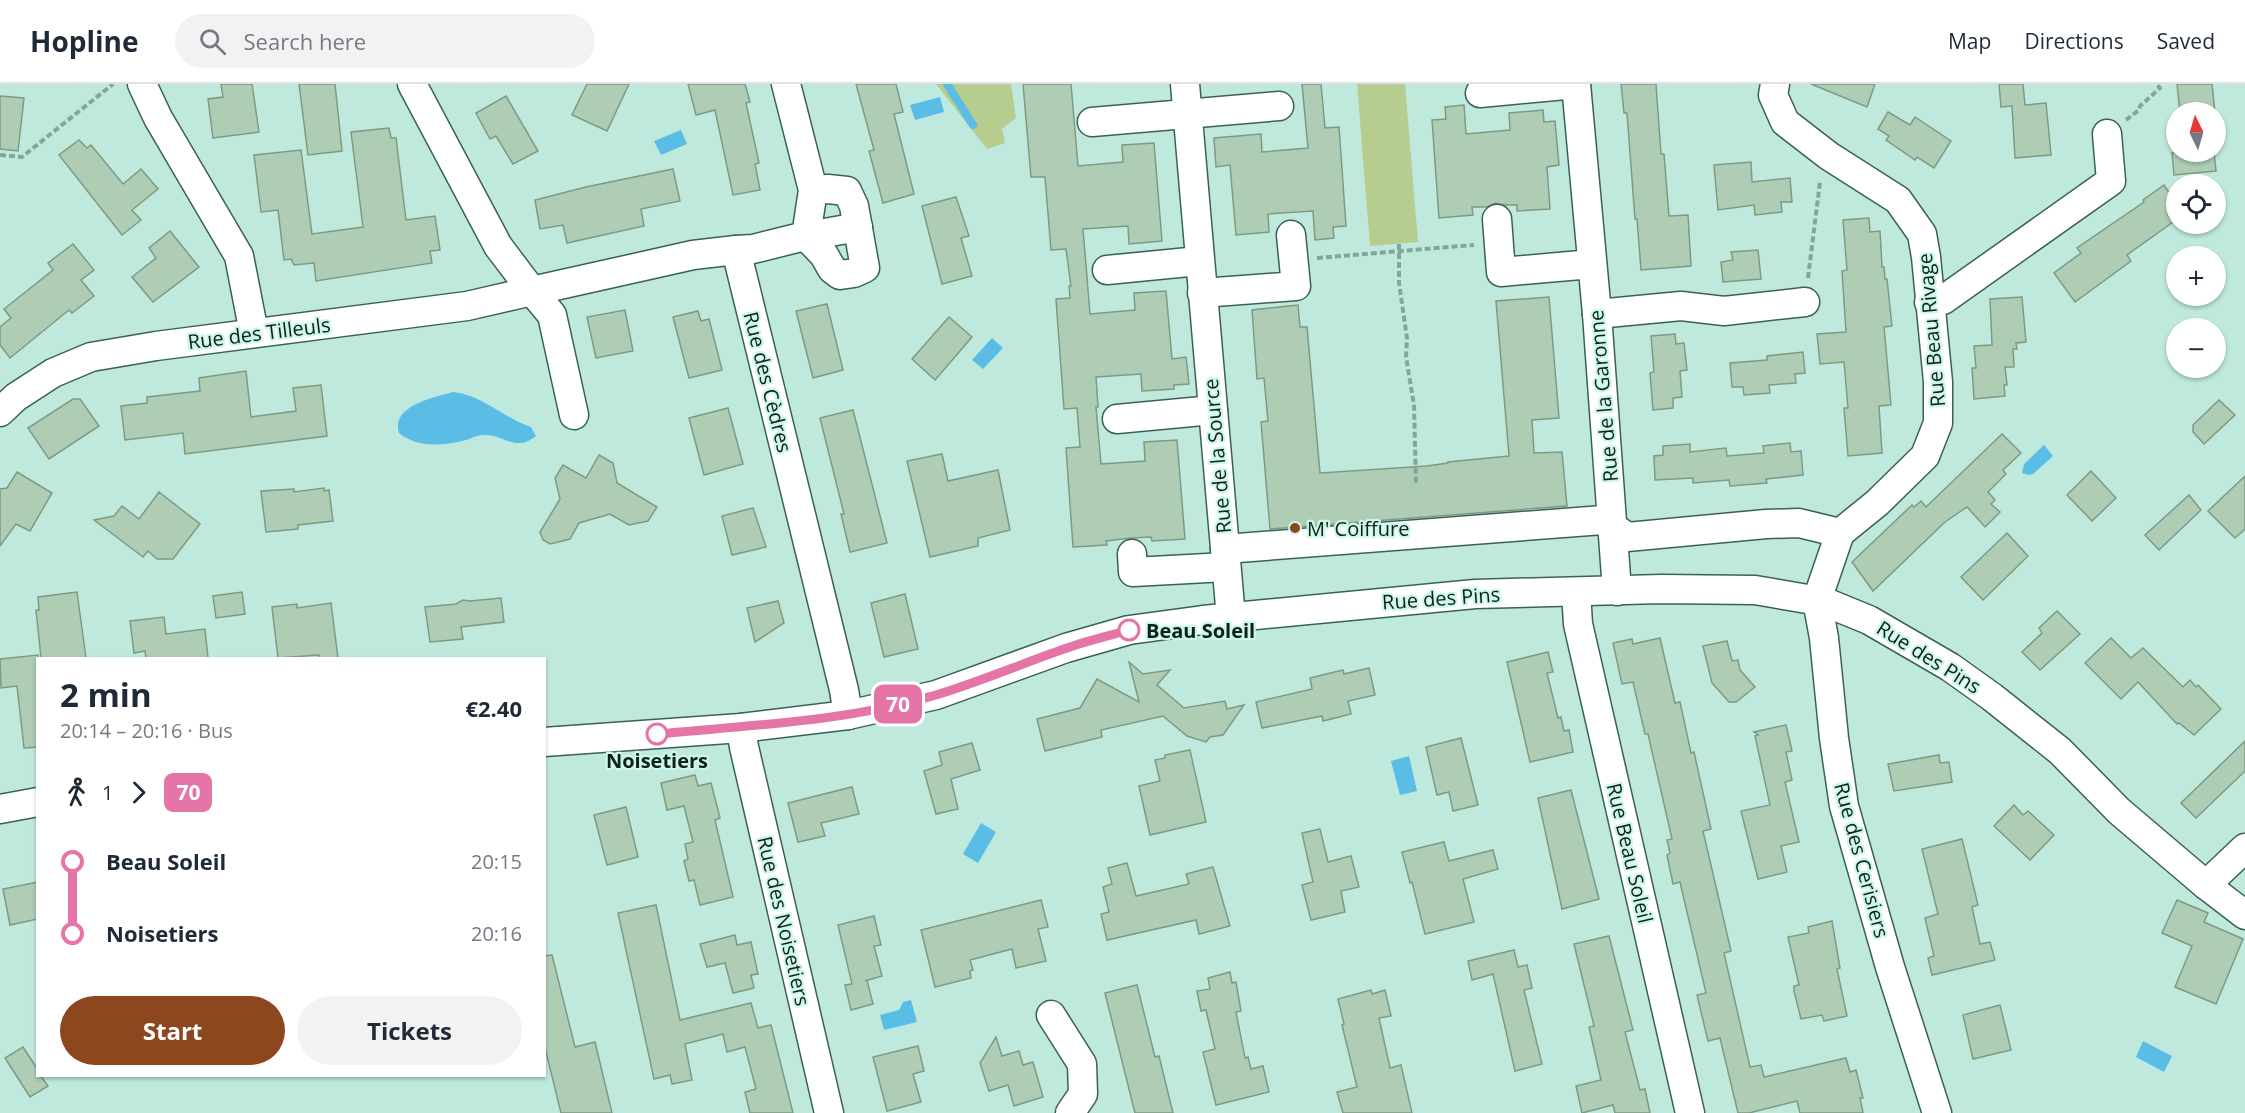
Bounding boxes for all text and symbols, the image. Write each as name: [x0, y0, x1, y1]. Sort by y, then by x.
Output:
search box: [175, 14, 595, 68]
text: Hopline: [30, 22, 139, 60]
icon: search: [196, 25, 229, 58]
text: Search here: [244, 26, 366, 56]
text: Map: [1948, 27, 1991, 55]
text: Directions: [2024, 27, 2124, 55]
text: Saved: [2157, 27, 2215, 55]
north arrow: [2166, 102, 2226, 162]
map controls: [2166, 102, 2226, 378]
button: locate: [2166, 174, 2226, 234]
button: +: [2166, 246, 2226, 306]
street label: Rue Beau Rivage: [1911, 252, 1951, 408]
street label: Rue des Cèdres: [737, 309, 799, 455]
street label: Rue de la Garonne: [1582, 309, 1624, 483]
street label: Rue des Tilleuls: [186, 311, 332, 355]
button: −: [2166, 318, 2226, 378]
street label: Rue de la Source: [1197, 377, 1237, 535]
place label: M' Coiffure: [1307, 515, 1409, 542]
marker: M' Coiffure: [1288, 521, 1302, 535]
street label: Rue des Pins: [1381, 580, 1501, 616]
street label: Rue des Pins: [1872, 614, 1986, 700]
place label: Beau Soleil: [1146, 617, 1255, 644]
marker: Beau Soleil: [1118, 619, 1140, 641]
text: 2 min: [60, 672, 152, 717]
line badge: 70: [871, 684, 925, 724]
text: 70: [886, 690, 910, 718]
text: €2.40: [465, 693, 522, 723]
text: 20:14 – 20:16 · Bus: [60, 717, 233, 744]
marker: Noisetiers: [646, 723, 668, 745]
place label: Noisetiers: [606, 747, 708, 774]
icon: walk: [60, 776, 93, 809]
icon: forward: [122, 776, 155, 809]
text: 70: [176, 778, 200, 806]
text: 1: [102, 779, 113, 806]
street label: Rue des Cerisiers: [1828, 779, 1896, 941]
street label: Rue Beau Soleil: [1601, 780, 1659, 926]
street label: Rue des Noisetiers: [751, 834, 817, 1008]
text: Beau Soleil: [106, 846, 226, 876]
text: 20:15: [471, 848, 522, 875]
text: Noisetiers: [106, 918, 218, 948]
text: 20:16: [471, 920, 522, 947]
button: Start: [60, 996, 285, 1065]
button: Tickets: [297, 996, 522, 1065]

